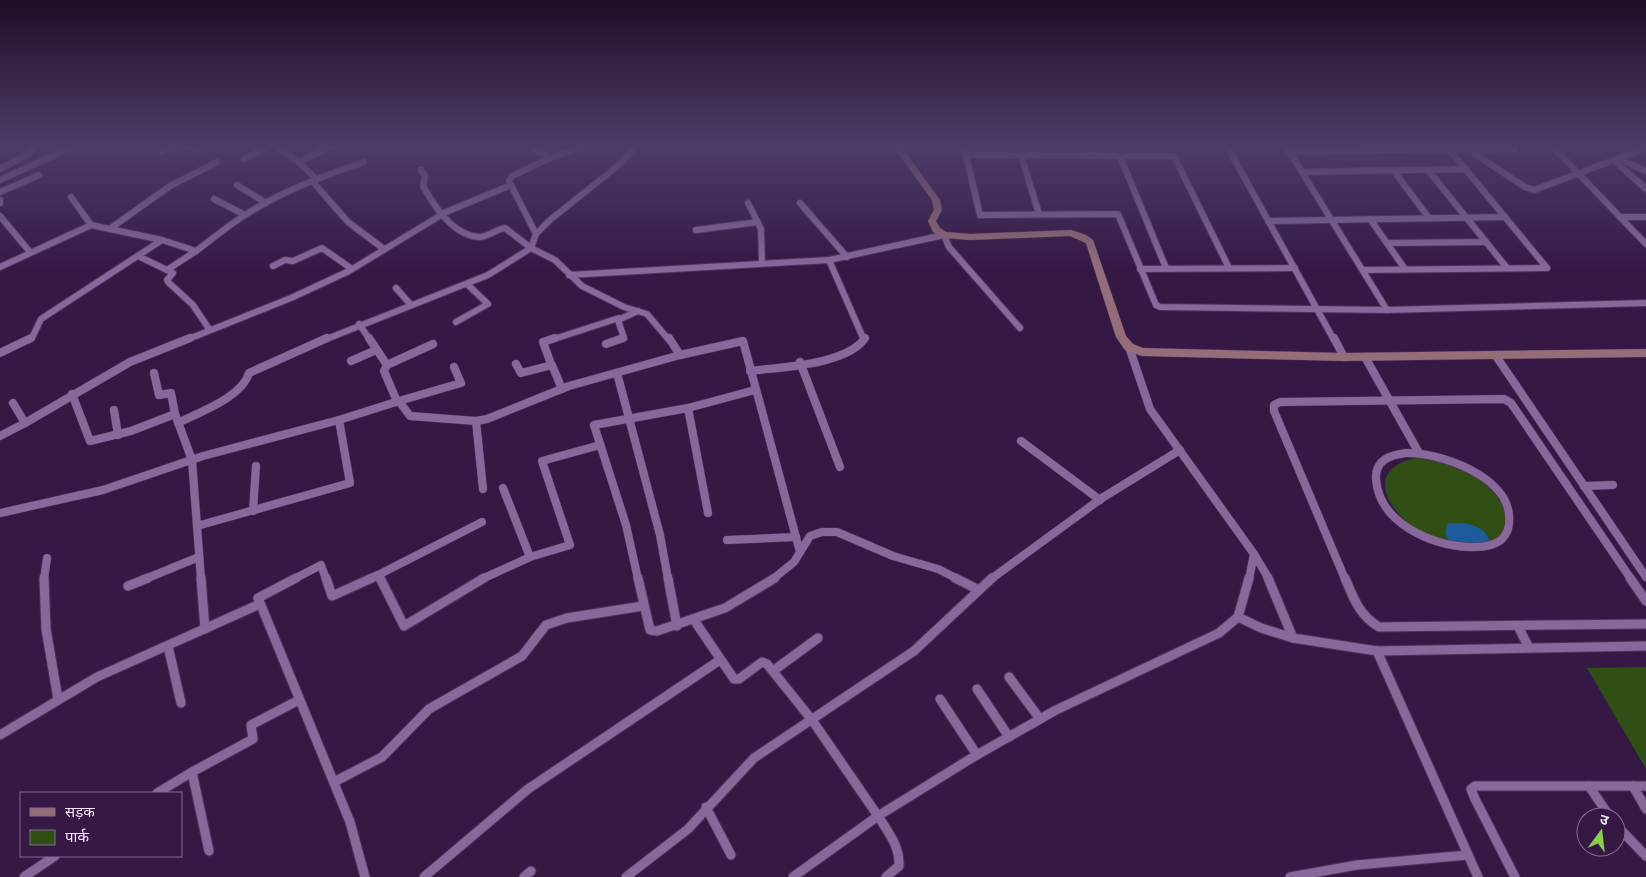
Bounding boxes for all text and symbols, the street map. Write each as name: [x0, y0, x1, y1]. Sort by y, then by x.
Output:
legend: [20, 792, 182, 857]
text: सड़क: [65, 803, 95, 822]
north arrow: [1576, 807, 1626, 857]
text: उ: [1598, 811, 1611, 829]
text: पार्क: [65, 828, 89, 847]

